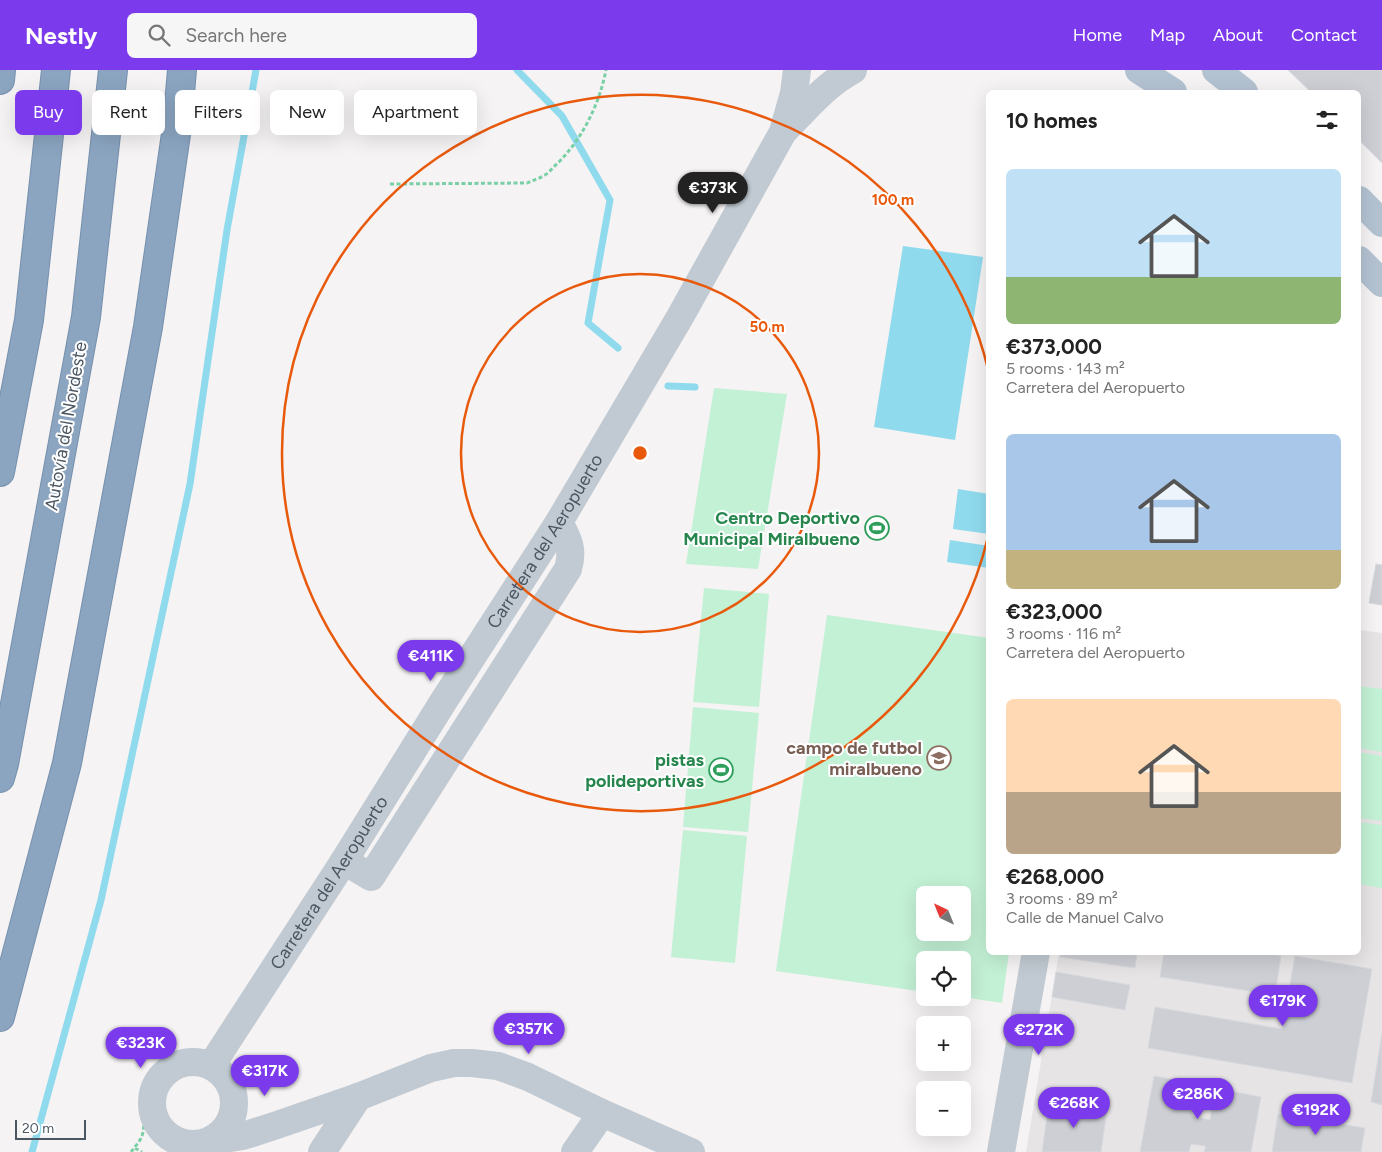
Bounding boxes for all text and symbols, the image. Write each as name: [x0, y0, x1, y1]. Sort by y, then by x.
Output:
search box: [127, 13, 477, 58]
text: Nestly: [25, 21, 97, 50]
icon: search: [145, 21, 173, 49]
text: Search here: [185, 24, 287, 47]
text: Home: [1073, 24, 1122, 46]
text: Map: [1150, 24, 1185, 46]
text: About: [1213, 24, 1263, 46]
text: Contact: [1291, 24, 1357, 46]
chip: Buy: [15, 90, 82, 135]
chip: Rent: [92, 90, 165, 135]
chip: Filters: [175, 90, 260, 135]
chip: New: [270, 90, 344, 135]
chip: Apartment: [354, 90, 477, 135]
icon: filters: [1313, 106, 1341, 134]
text: 10 homes: [1006, 108, 1097, 133]
pin: €373K: [678, 172, 748, 214]
text: €373K: [689, 178, 737, 197]
text: 100 m: [872, 191, 914, 209]
icon: home: [1129, 201, 1219, 291]
text: 50 m: [749, 318, 785, 336]
text: €373,000: [1006, 334, 1102, 359]
street label: Autovía del Nordeste: [40, 340, 92, 512]
text: 5 rooms · 143 m²: [1006, 359, 1125, 378]
text: Carretera del Aeropuerto: [1006, 378, 1185, 397]
centre of rings: [631, 444, 649, 462]
street label: Carretera del Aeropuerto: [482, 450, 608, 633]
icon: home: [1129, 466, 1219, 556]
place label: Centro Deportivo Municipal Miralbueno: [683, 507, 860, 550]
sports icon: Centro Deportivo Municipal Miralbueno: [864, 515, 890, 541]
text: €323,000: [1006, 599, 1102, 624]
text: 3 rooms · 116 m²: [1006, 624, 1121, 643]
pin: €411K: [396, 640, 466, 682]
text: Carretera del Aeropuerto: [1006, 643, 1185, 662]
text: €411K: [408, 646, 454, 665]
icon: home: [1129, 731, 1219, 821]
place label: campo de futbol miralbueno: [786, 737, 922, 780]
school or university icon: campo de futbol miralbueno: [926, 745, 952, 771]
place label: pistas polideportivas: [585, 749, 705, 792]
sports icon: pistas polideportivas: [708, 757, 734, 783]
street label: Carretera del Aeropuerto: [266, 792, 393, 974]
text: €268,000: [1006, 864, 1104, 889]
north arrow: [916, 886, 971, 941]
map controls: [916, 886, 971, 1136]
text: 3 rooms · 89 m²: [1006, 889, 1118, 908]
text: Calle de Manuel Calvo: [1006, 908, 1164, 927]
button: locate: [916, 951, 971, 1006]
pin: €179K: [1248, 984, 1318, 1027]
text: €179K: [1260, 991, 1306, 1010]
pin: €357K: [494, 1012, 564, 1055]
pin: €272K: [1004, 1014, 1074, 1056]
button: +: [916, 1016, 971, 1071]
text: €357K: [505, 1019, 553, 1038]
text: €272K: [1014, 1020, 1064, 1039]
pin: €323K: [106, 1026, 176, 1069]
text: €323K: [117, 1033, 165, 1052]
pin: €317K: [230, 1054, 300, 1097]
text: €317K: [242, 1061, 288, 1080]
pin: €286K: [1163, 1078, 1233, 1120]
button: −: [916, 1081, 971, 1136]
text: €286K: [1173, 1084, 1223, 1103]
pin: €268K: [1039, 1086, 1109, 1129]
text: €268K: [1049, 1093, 1099, 1112]
pin: €192K: [1281, 1094, 1351, 1136]
text: €192K: [1292, 1100, 1340, 1119]
scale bar: [15, 1117, 86, 1140]
text: 20 m: [22, 1120, 54, 1137]

